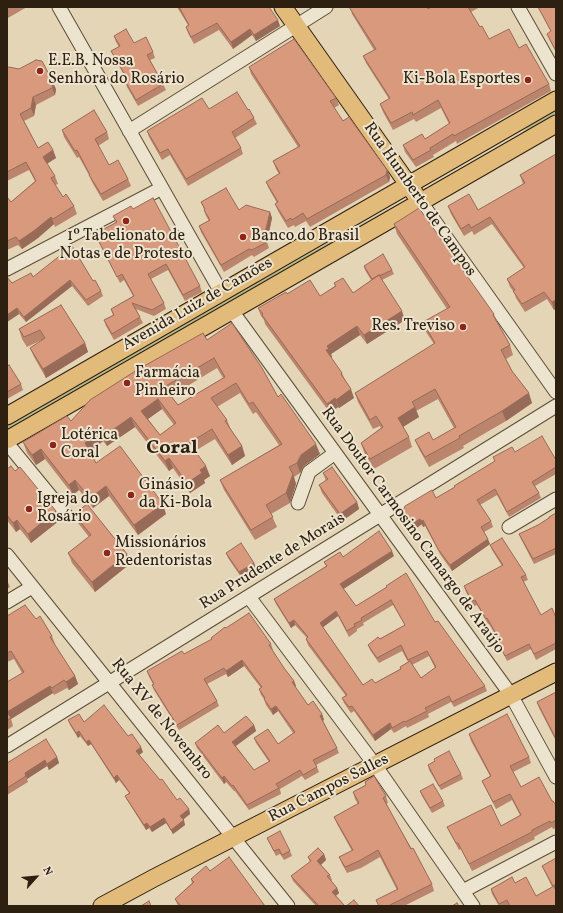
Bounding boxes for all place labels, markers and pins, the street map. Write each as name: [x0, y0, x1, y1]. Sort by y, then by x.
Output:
place label: E.E.B. Nossa Senhora do Rosário: [48, 52, 185, 90]
marker: E.E.B. Nossa Senhora do Rosário: [35, 66, 45, 76]
place label: Ki-Bola Esportes: [403, 70, 520, 90]
marker: Ki-Bola Esportes: [523, 75, 533, 85]
marker: 1º Tabelionato de Notas e de Protesto: [121, 216, 131, 226]
place label: 1º Tabelionato de Notas e de Protesto: [60, 227, 192, 265]
place label: Banco do Brasil: [251, 227, 359, 247]
marker: Banco do Brasil: [238, 232, 248, 242]
place label: Res. Treviso: [371, 317, 455, 337]
marker: Res. Treviso: [458, 322, 468, 332]
place label: Farmácia Pinheiro: [135, 364, 200, 402]
marker: Farmácia Pinheiro: [122, 378, 132, 388]
place label: Lotérica Coral: [61, 426, 118, 464]
marker: Lotérica Coral: [48, 440, 58, 450]
place label: Ginásio da Ki-Bola: [139, 476, 212, 514]
place label: Igreja do Rosário: [37, 490, 98, 528]
marker: Ginásio da Ki-Bola: [126, 490, 136, 500]
marker: Igreja do Rosário: [24, 504, 34, 514]
place label: Missionários Redentoristas: [115, 534, 212, 572]
marker: Missionários Redentoristas: [102, 548, 112, 558]

